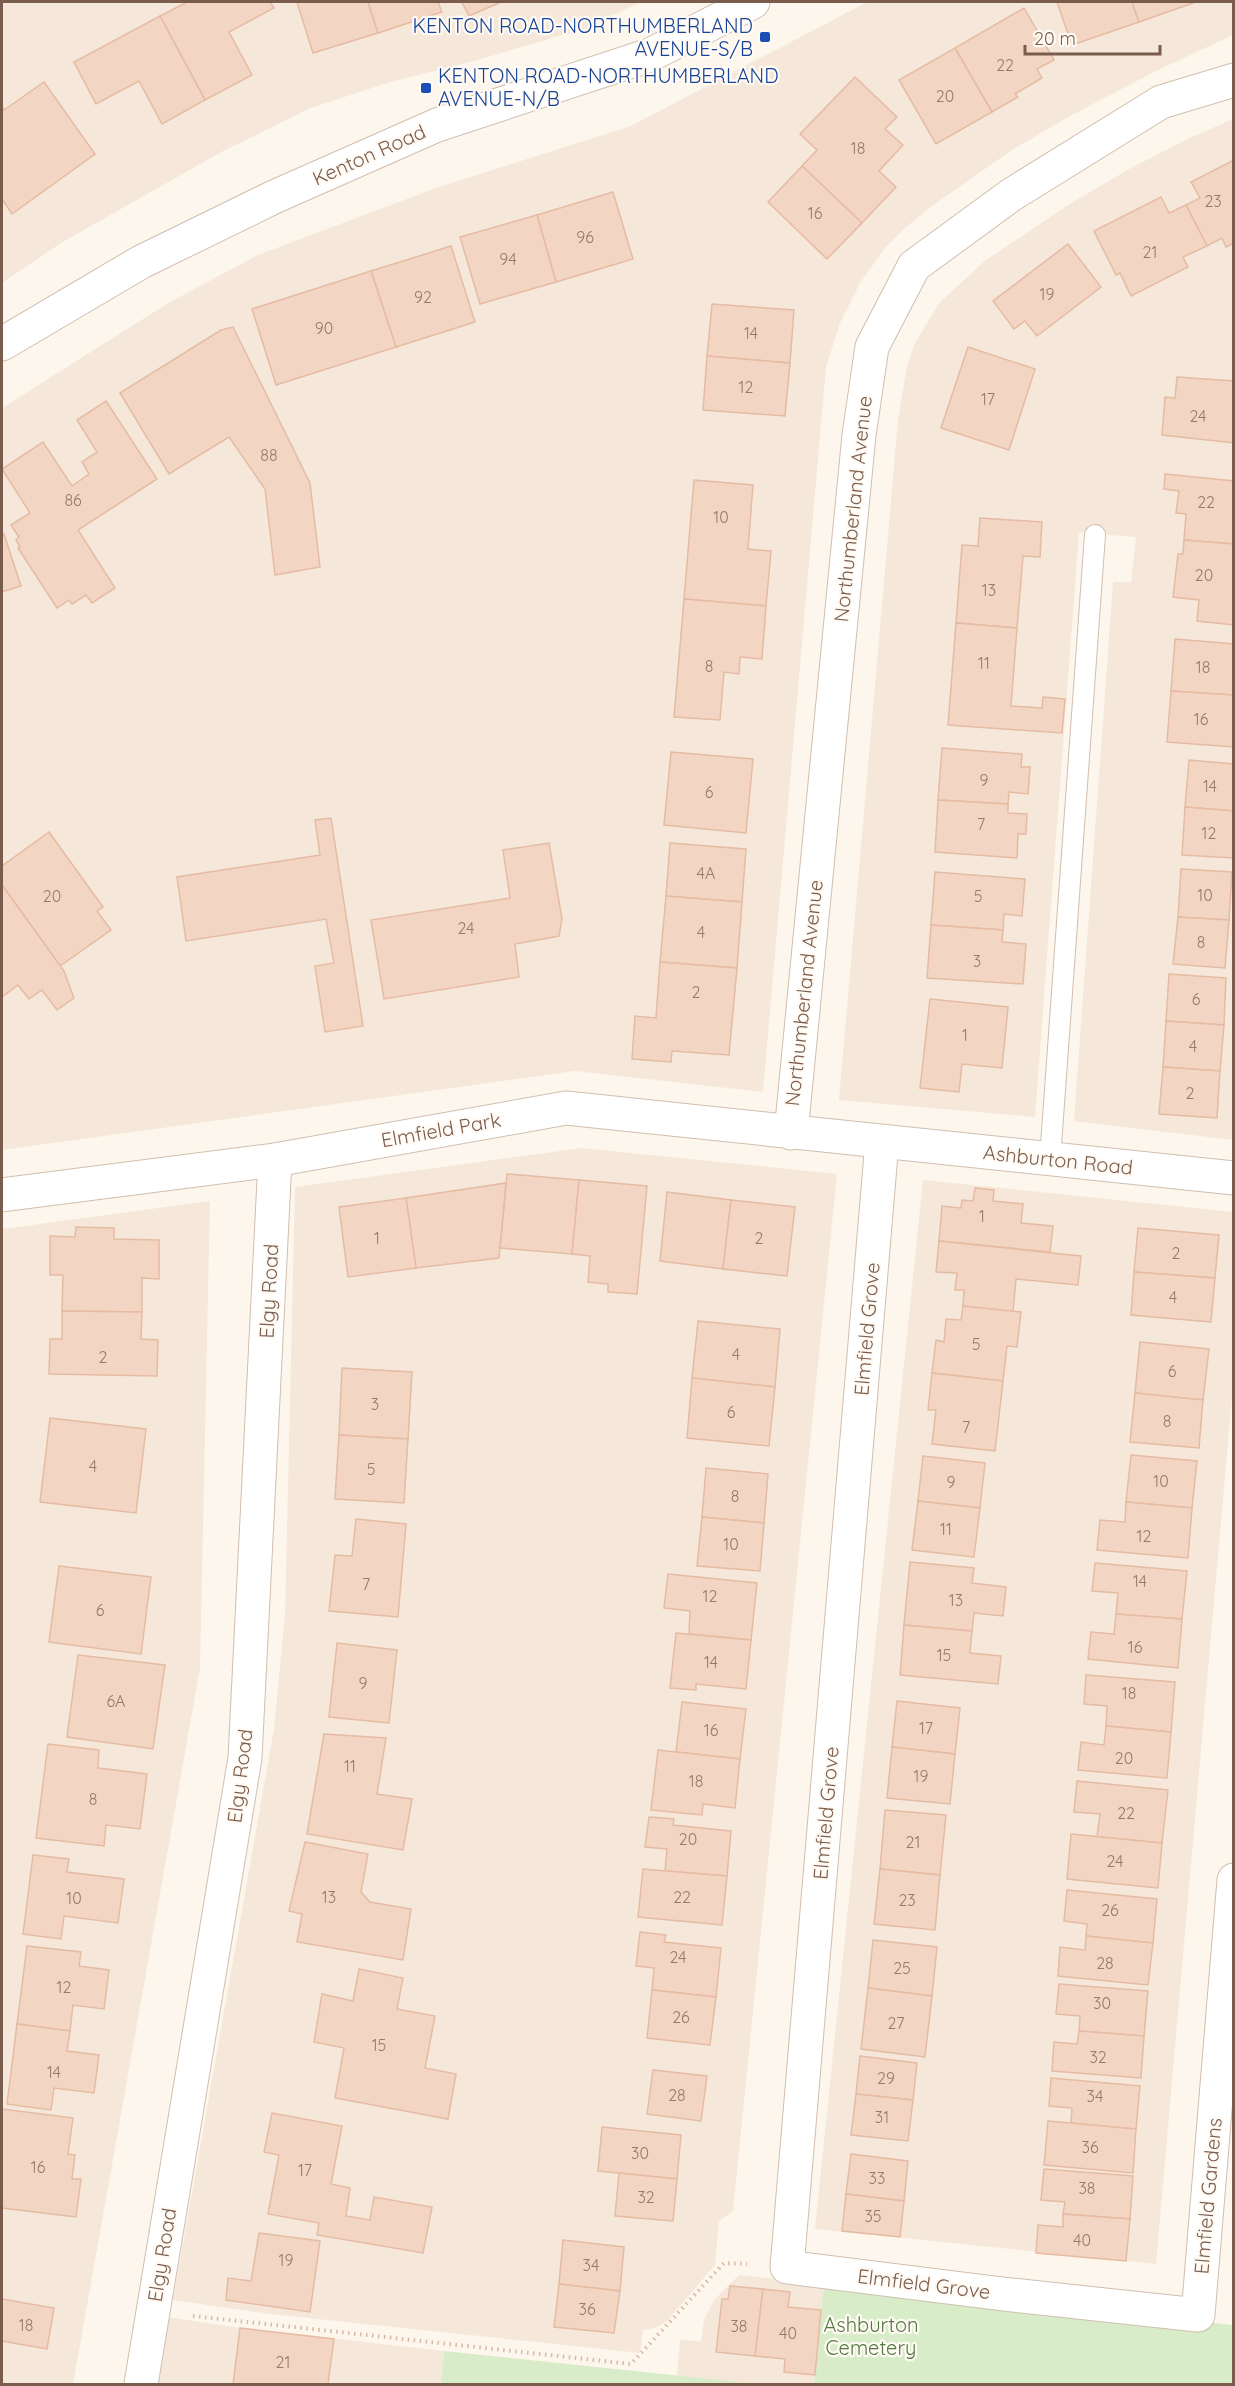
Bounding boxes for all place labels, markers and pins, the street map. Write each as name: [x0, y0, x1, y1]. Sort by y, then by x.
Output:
place label: KENTON ROAD-NORTHUMBERLAND AVENUE-S/B: [412, 13, 753, 61]
marker: KENTON ROAD-NORTHUMBERLAND AVENUE-S/B: [758, 30, 772, 44]
place label: KENTON ROAD-NORTHUMBERLAND AVENUE-N/B: [438, 63, 779, 111]
marker: KENTON ROAD-NORTHUMBERLAND AVENUE-N/B: [419, 81, 433, 95]

